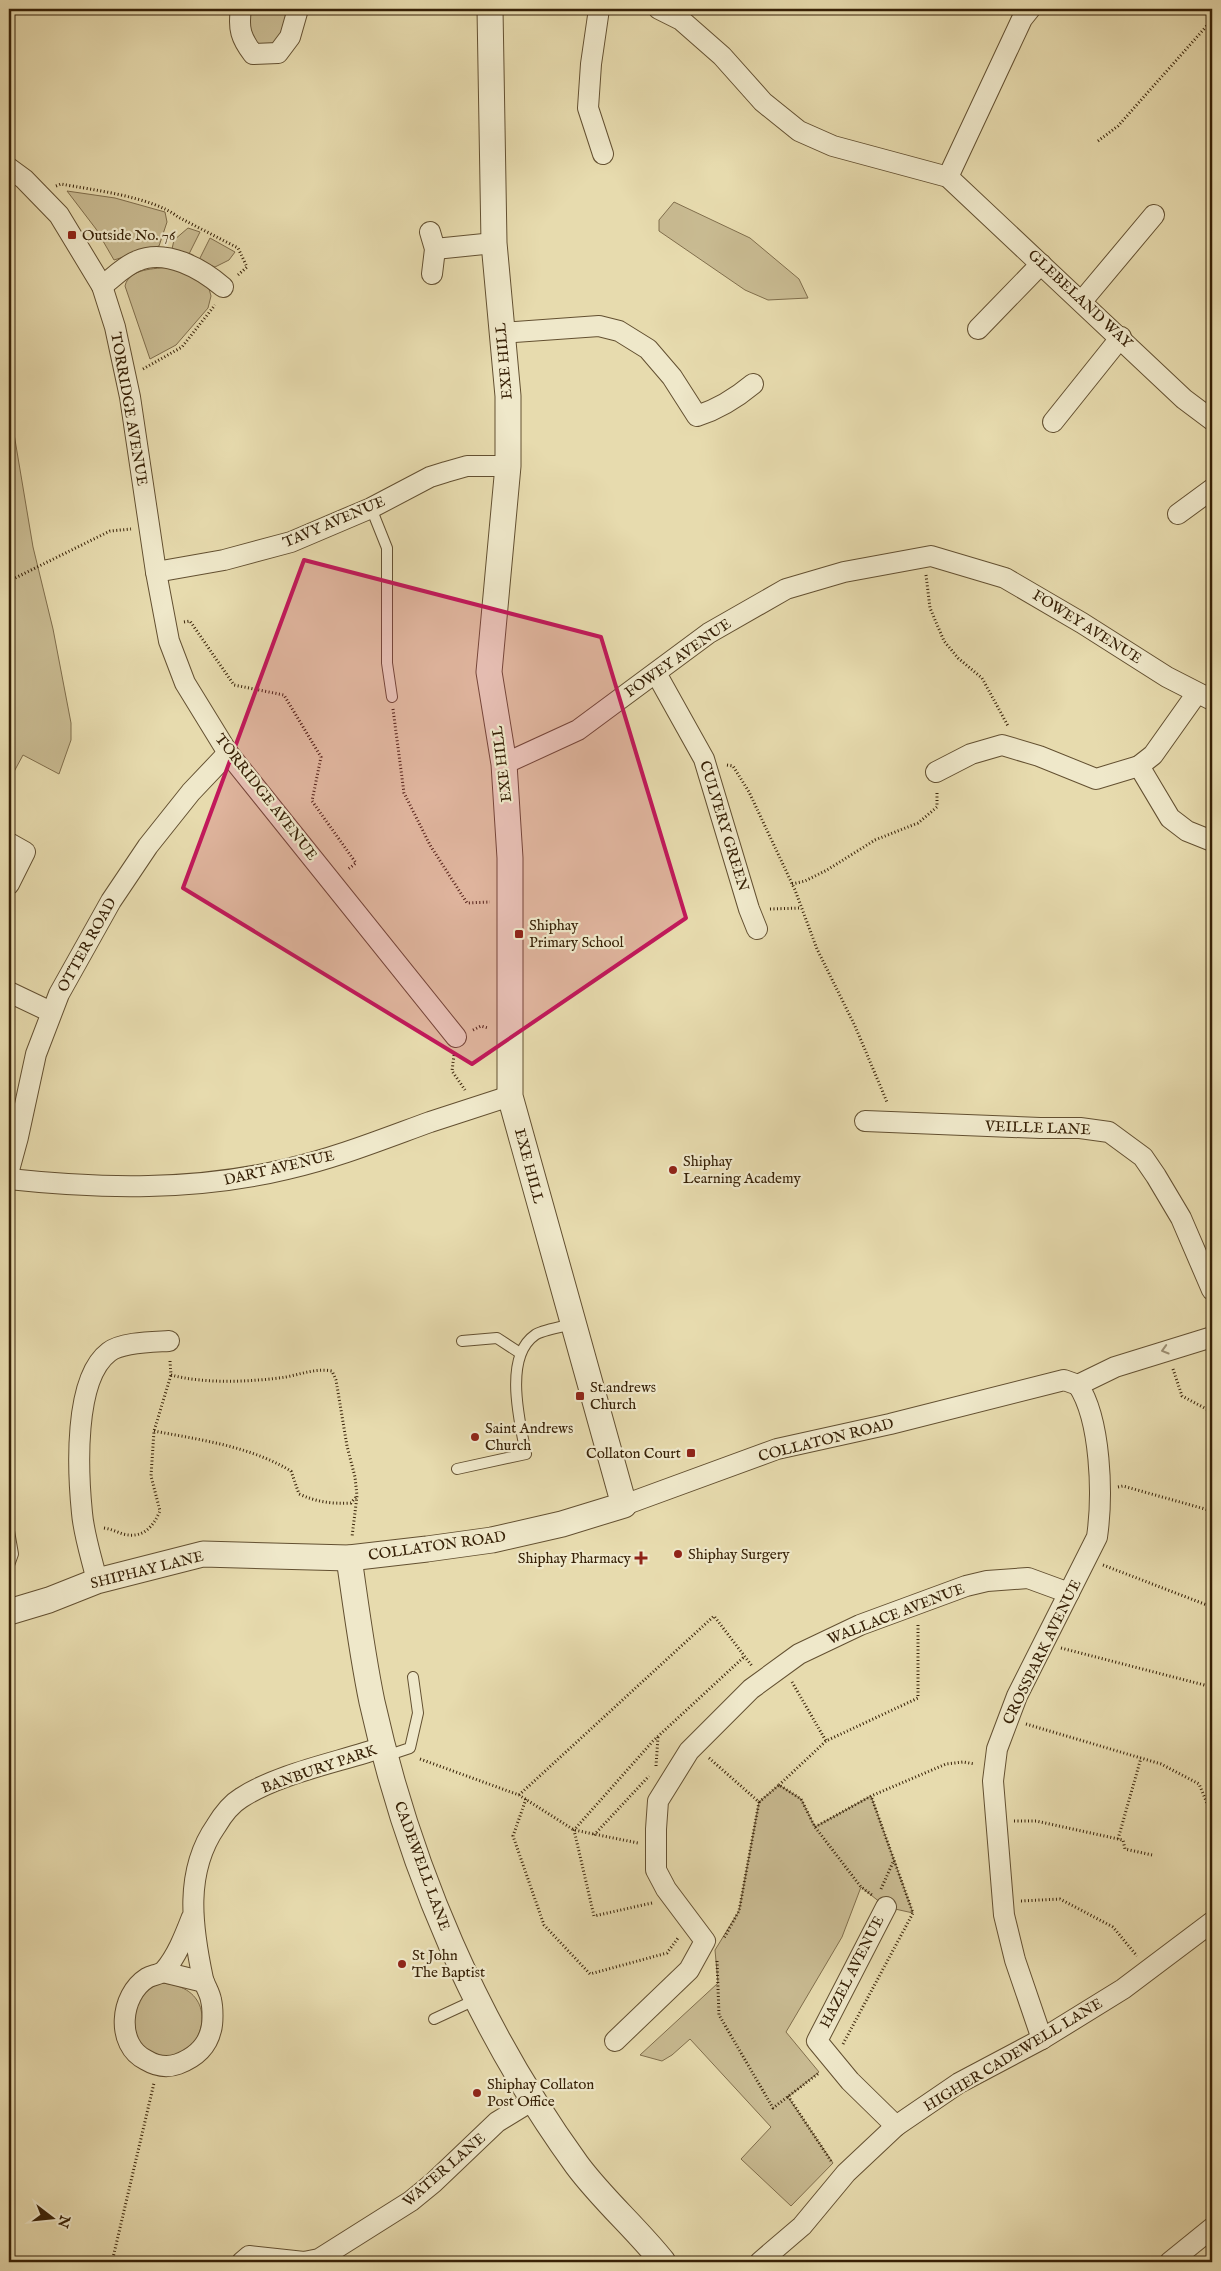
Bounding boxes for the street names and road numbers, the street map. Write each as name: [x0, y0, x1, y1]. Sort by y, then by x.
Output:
street label: GLEBELAND WAY: [1024, 246, 1137, 353]
street label: EXE HILL: [491, 322, 517, 400]
street label: TORRIDGE AVENUE: [106, 331, 152, 487]
street label: TAVY AVENUE: [280, 492, 388, 552]
street label: FOWEY AVENUE: [1029, 586, 1145, 668]
street label: FOWEY AVENUE: [621, 614, 735, 702]
street label: EXE HILL: [488, 724, 516, 803]
street label: TORRIDGE AVENUE: [211, 730, 321, 864]
street label: CULVERY GREEN: [695, 758, 753, 894]
street label: OTTER ROAD: [53, 895, 121, 995]
street label: VEILLE LANE: [984, 1117, 1091, 1139]
street label: EXE HILL: [510, 1126, 548, 1206]
street label: DART AVENUE: [222, 1146, 336, 1190]
street label: COLLATON ROAD: [756, 1414, 896, 1466]
street label: COLLATON ROAD: [367, 1527, 507, 1565]
street label: SHIPHAY LANE: [88, 1547, 206, 1593]
street label: CROSSPARK AVENUE: [999, 1576, 1085, 1728]
street label: WALLACE AVENUE: [825, 1579, 967, 1649]
street label: BANBURY PARK: [259, 1740, 379, 1798]
street label: CADEWELL LANE: [390, 1799, 454, 1933]
street label: HAZEL AVENUE: [815, 1913, 889, 2031]
street label: HIGHER CADEWELL LANE: [920, 1994, 1106, 2116]
street label: WATER LANE: [399, 2129, 489, 2211]

